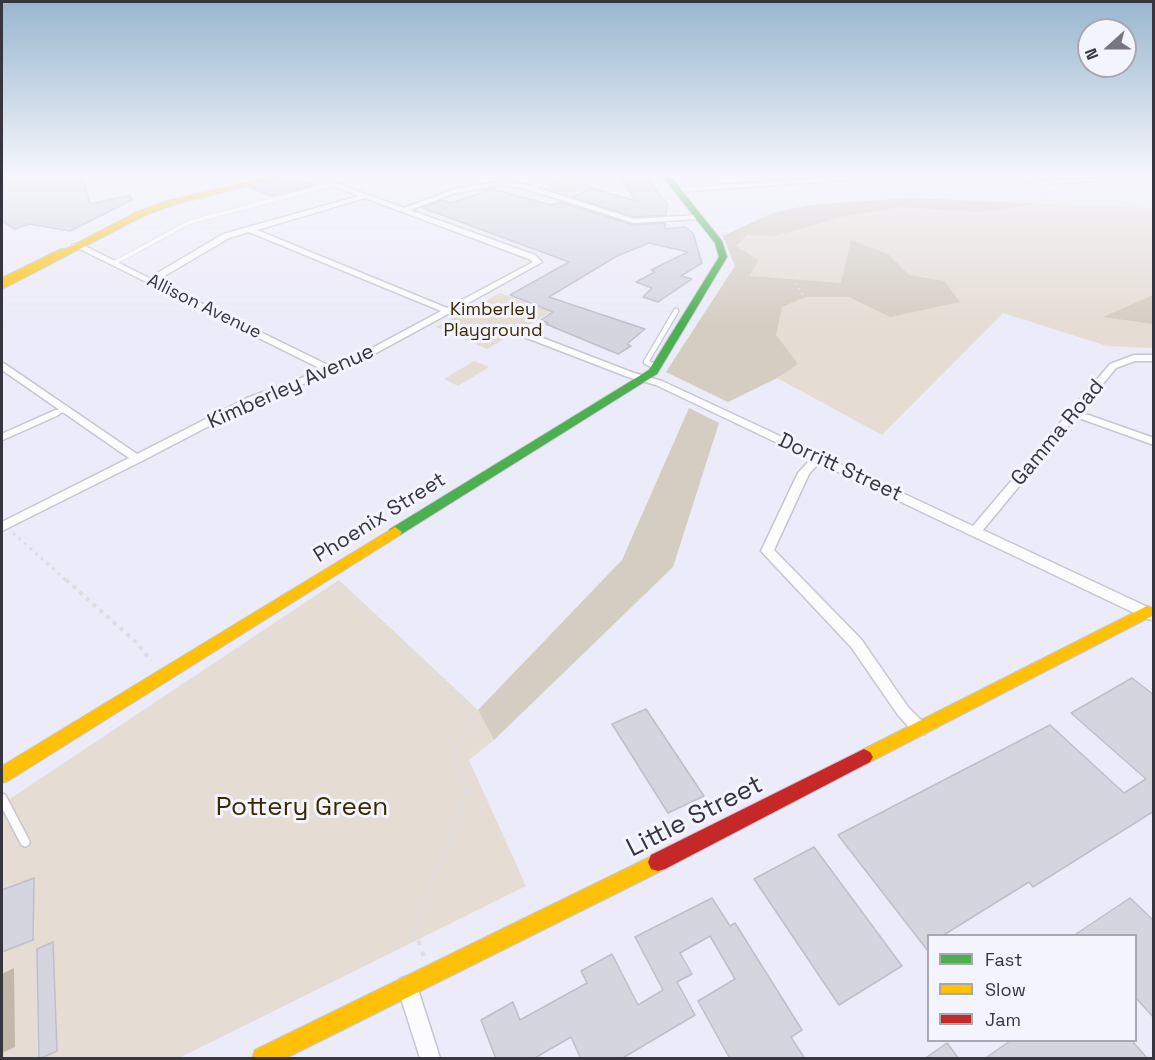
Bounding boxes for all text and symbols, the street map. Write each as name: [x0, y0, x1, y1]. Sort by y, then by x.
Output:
north arrow: [1077, 18, 1137, 78]
text: N: [1080, 45, 1103, 63]
street label: Allison Avenue: [143, 270, 265, 344]
park label: Kimberley Playground: [443, 299, 543, 342]
street label: Kimberley Avenue: [204, 339, 378, 435]
street label: Gamma Road: [1006, 375, 1110, 491]
street label: Dorritt Street: [774, 428, 906, 508]
street label: Phoenix Street: [309, 467, 451, 569]
street label: Little Street: [622, 769, 768, 865]
park label: Pottery Green: [216, 792, 388, 824]
legend: [927, 934, 1137, 1042]
text: Fast: [985, 948, 1022, 971]
text: Slow: [985, 978, 1026, 1001]
text: Jam: [985, 1008, 1021, 1031]

